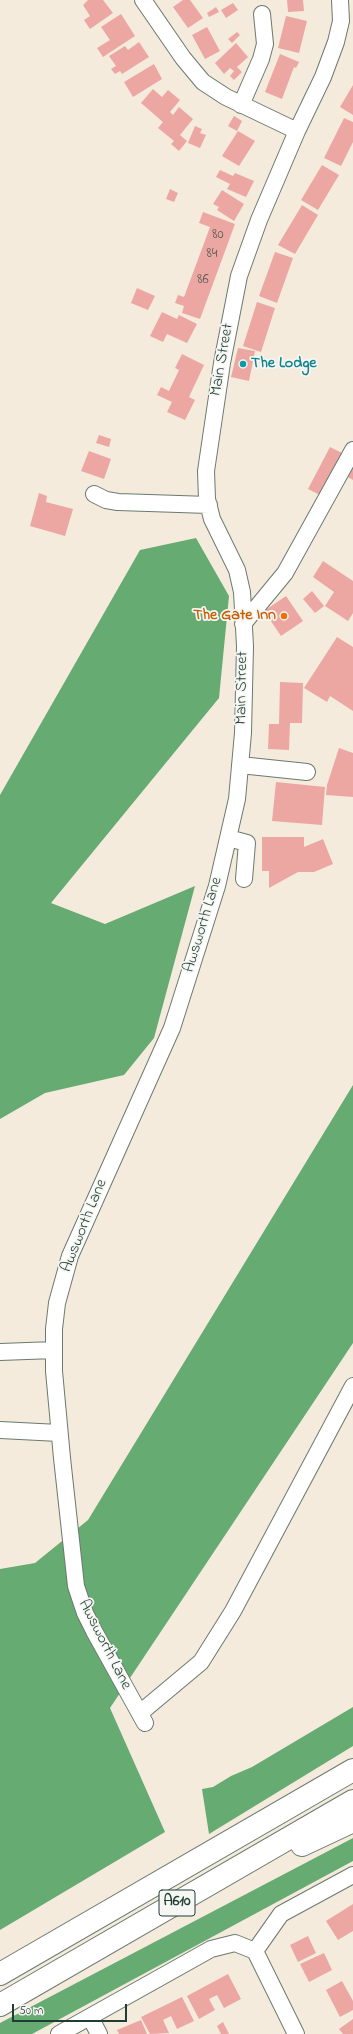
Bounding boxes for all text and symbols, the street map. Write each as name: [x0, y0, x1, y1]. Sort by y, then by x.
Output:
house number: 80: [212, 228, 224, 244]
house number: 84: [206, 247, 218, 263]
house number: 86: [197, 273, 209, 289]
street label: Main Street: [207, 322, 239, 398]
place label: The Lodge: [251, 354, 317, 374]
marker: The Lodge: [238, 359, 248, 369]
place label: The Gate Inn: [193, 606, 276, 626]
marker: The Gate Inn: [279, 611, 289, 621]
street label: Main Street: [233, 651, 253, 725]
street label: Awsworth Lane: [180, 875, 228, 975]
street label: Awsworth Lane: [58, 1177, 112, 1275]
street label: Awsworth Lane: [73, 1597, 135, 1693]
road number: A610: [159, 1890, 195, 1916]
scale bar: [14, 1996, 129, 2022]
text: 50 m: [19, 2002, 43, 2020]

